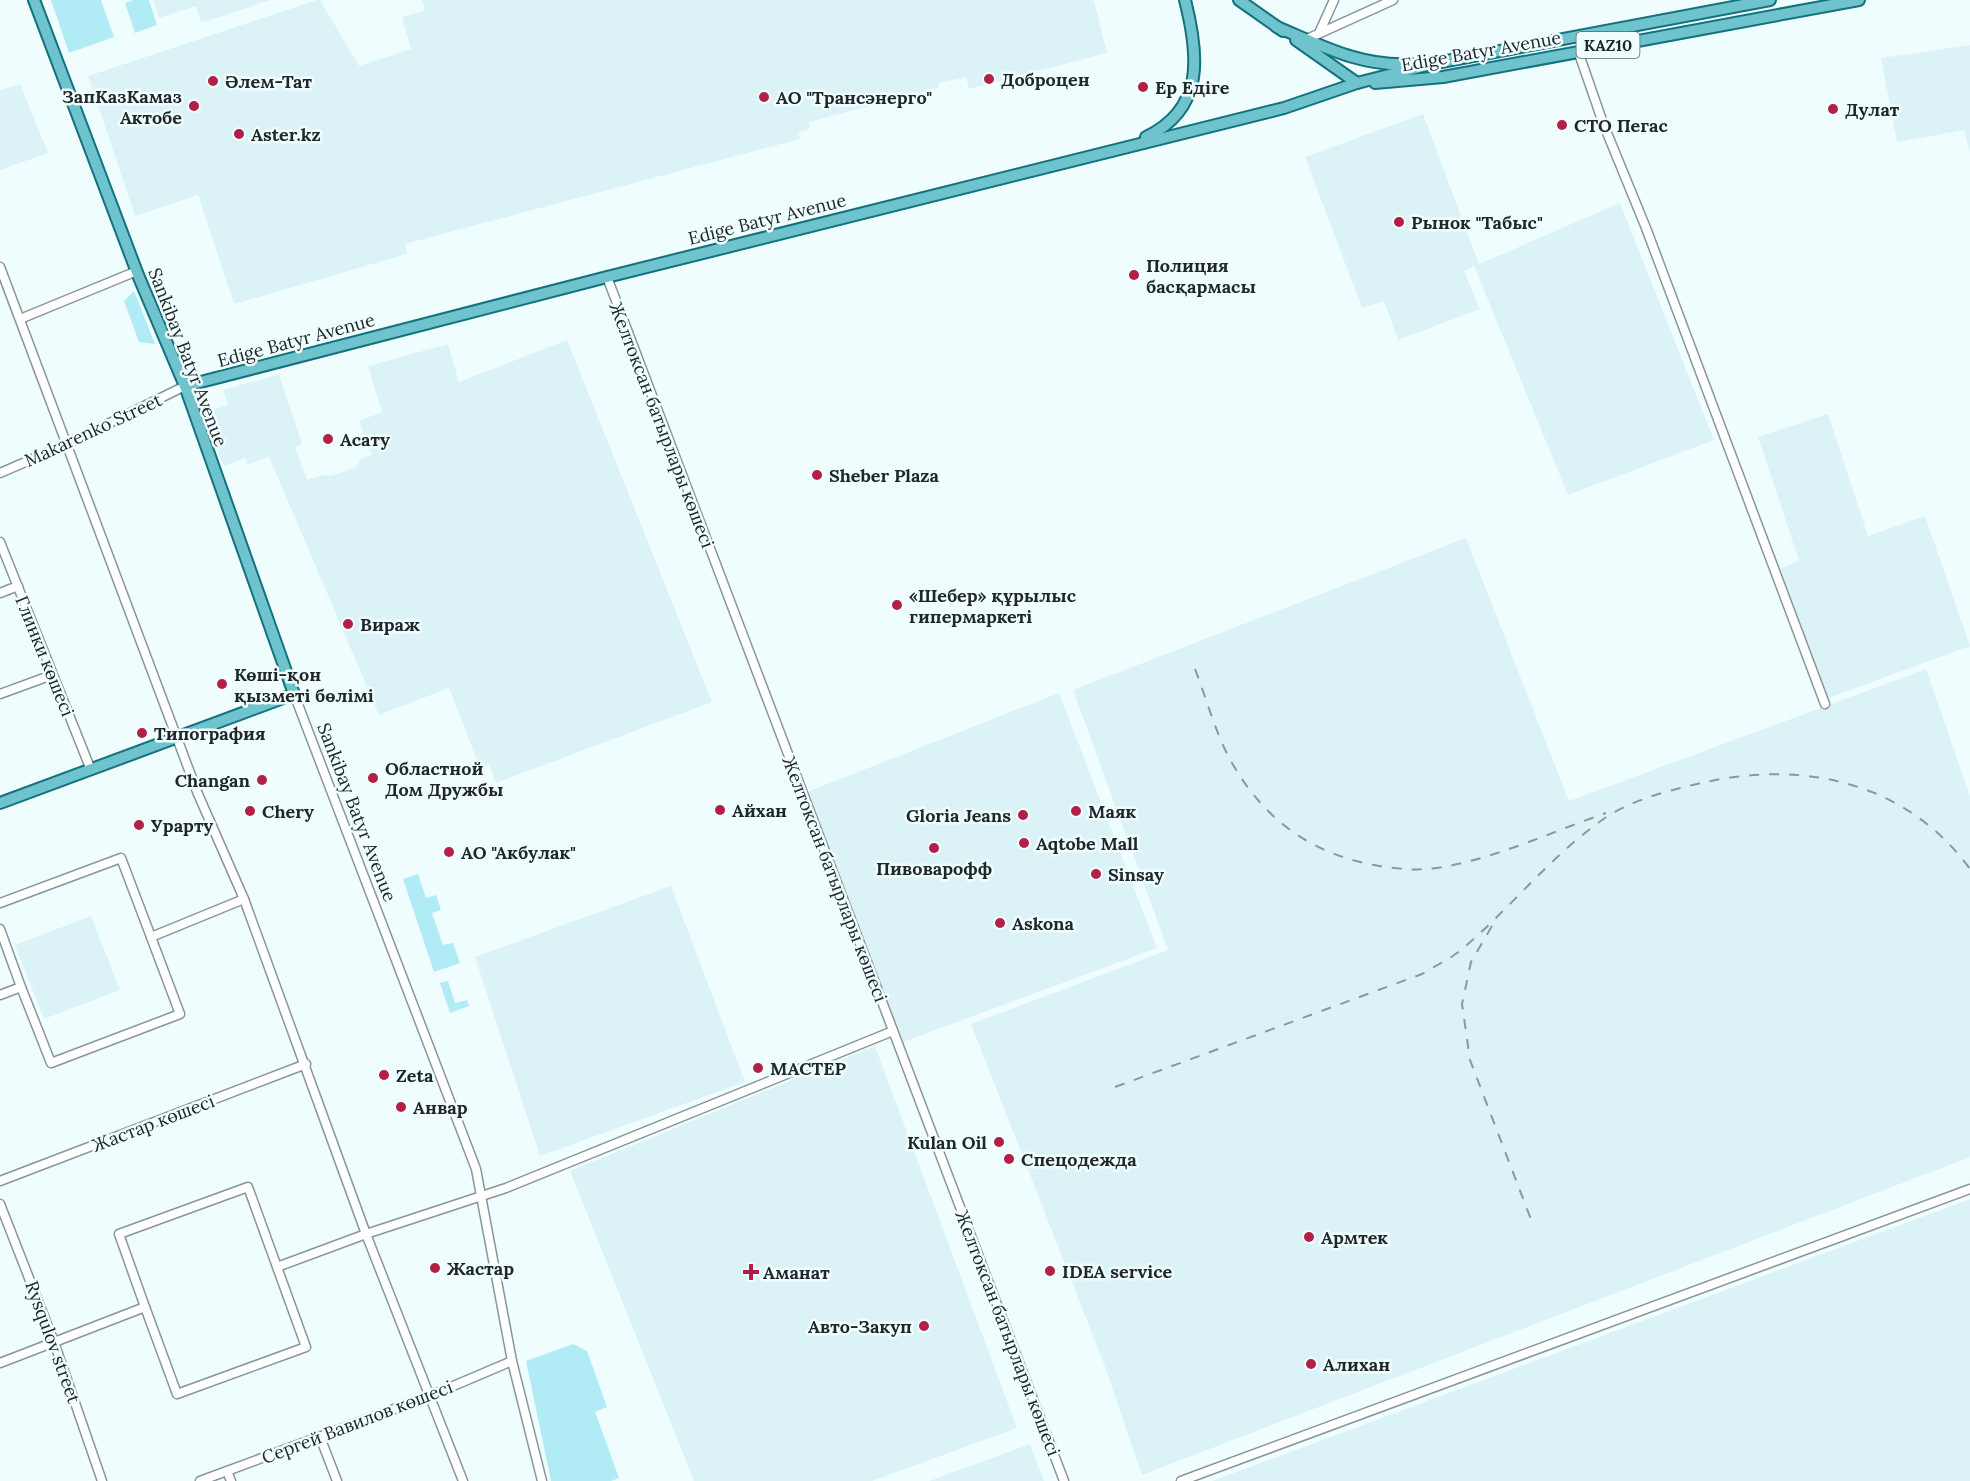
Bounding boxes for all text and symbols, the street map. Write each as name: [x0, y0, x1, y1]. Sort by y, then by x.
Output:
street label: Edige Batyr Avenue: [1399, 26, 1563, 76]
road number: KAZ10: [1576, 32, 1640, 58]
place label: Доброцен: [1001, 68, 1090, 91]
place label: Әлем-Тат: [225, 70, 312, 93]
marker: Доброцен: [982, 72, 996, 86]
marker: Әлем-Тат: [206, 74, 220, 88]
place label: Ер Едіге: [1155, 76, 1230, 99]
marker: Ер Едіге: [1136, 80, 1150, 94]
place label: ЗапКазКамаз Актобе: [62, 85, 182, 129]
place label: АО "Трансэнерго": [776, 86, 932, 109]
marker: АО "Трансэнерго": [757, 90, 771, 104]
place label: Дулат: [1845, 98, 1900, 121]
marker: ЗапКазКамаз Актобе: [187, 99, 201, 113]
marker: Дулат: [1826, 102, 1840, 116]
place label: СТО Пегас: [1574, 114, 1668, 137]
marker: СТО Пегас: [1555, 118, 1569, 132]
place label: Aster.kz: [251, 123, 321, 146]
marker: Aster.kz: [232, 127, 246, 141]
street label: Edige Batyr Avenue: [686, 188, 849, 250]
place label: Рынок "Табыс": [1411, 211, 1543, 234]
marker: Рынок "Табыс": [1392, 215, 1406, 229]
place label: Полиция басқармасы: [1146, 254, 1256, 298]
street label: Sankibay Batyr Avenue: [143, 264, 233, 450]
marker: Полиция басқармасы: [1127, 268, 1141, 282]
street label: Желтоксан батырлары көшесі: [604, 299, 720, 551]
street label: Edige Batyr Avenue: [215, 308, 377, 372]
street label: Makarenko Street: [21, 388, 165, 472]
place label: Асату: [340, 428, 390, 451]
marker: Асату: [321, 432, 335, 446]
place label: Sheber Plaza: [829, 464, 940, 487]
marker: Sheber Plaza: [810, 468, 824, 482]
place label: «Шебер» құрылыс гипермаркеті: [909, 584, 1077, 628]
street label: Глинки көшесі: [10, 592, 80, 720]
marker: «Шебер» құрылыс гипермаркеті: [890, 598, 904, 612]
place label: Вираж: [360, 613, 420, 636]
marker: Вираж: [341, 617, 355, 631]
place label: Көші-қон қызметі бөлімі: [234, 663, 374, 707]
marker: Көші-қон қызметі бөлімі: [215, 677, 229, 691]
street label: Sankibay Batyr Avenue: [312, 719, 402, 905]
place label: Типография: [154, 722, 266, 745]
marker: Типография: [135, 726, 149, 740]
street label: Желтоксан батырлары көшесі: [777, 753, 893, 1005]
place label: Областной Дом Дружбы: [385, 757, 503, 801]
place label: Changan: [175, 769, 251, 792]
marker: Областной Дом Дружбы: [366, 771, 380, 785]
marker: Changan: [255, 773, 269, 787]
place label: Айхан: [732, 799, 787, 822]
place label: Chery: [262, 800, 314, 823]
place label: Маяк: [1088, 800, 1137, 823]
marker: Айхан: [713, 803, 727, 817]
marker: Chery: [243, 804, 257, 818]
place label: Gloria Jeans: [906, 804, 1011, 827]
marker: Маяк: [1069, 804, 1083, 818]
marker: Gloria Jeans: [1016, 808, 1030, 822]
place label: Урарту: [151, 814, 213, 837]
marker: Урарту: [132, 818, 146, 832]
place label: Aqtobe Mall: [1036, 832, 1139, 855]
marker: Aqtobe Mall: [1017, 836, 1031, 850]
place label: АО "Акбулак": [461, 841, 576, 864]
marker: Пивоварофф: [927, 841, 941, 855]
marker: АО "Акбулак": [442, 845, 456, 859]
place label: Пивоварофф: [876, 857, 992, 880]
place label: Sinsay: [1108, 863, 1164, 886]
marker: Sinsay: [1089, 867, 1103, 881]
place label: Askona: [1012, 912, 1075, 935]
marker: Askona: [993, 916, 1007, 930]
place label: МАСТЕР: [770, 1057, 846, 1080]
marker: МАСТЕР: [751, 1061, 765, 1075]
place label: Zeta: [396, 1064, 434, 1087]
marker: Zeta: [377, 1068, 391, 1082]
street label: Жастар көшесі: [89, 1089, 217, 1157]
place label: Анвар: [413, 1096, 468, 1119]
marker: Анвар: [394, 1100, 408, 1114]
place label: Kulan Oil: [907, 1131, 987, 1154]
marker: Kulan Oil: [992, 1135, 1006, 1149]
place label: Спецодежда: [1021, 1148, 1137, 1171]
marker: Спецодежда: [1002, 1152, 1016, 1166]
street label: Желтоксан батырлары көшесі: [950, 1207, 1066, 1459]
place label: Армтек: [1321, 1226, 1388, 1249]
marker: Армтек: [1302, 1230, 1316, 1244]
place label: Жастар: [447, 1257, 514, 1280]
place label: IDEA service: [1062, 1260, 1173, 1283]
marker: Жастар: [428, 1261, 442, 1275]
place label: Аманат: [763, 1261, 830, 1284]
marker: IDEA service: [1043, 1264, 1057, 1278]
marker: Аманат: [744, 1265, 758, 1279]
street label: Rysqulov street: [20, 1278, 86, 1406]
place label: Авто-Закуп: [808, 1315, 912, 1338]
marker: Авто-Закуп: [917, 1319, 931, 1333]
place label: Алихан: [1323, 1353, 1390, 1376]
marker: Алихан: [1304, 1357, 1318, 1371]
street label: Сергей Вавилов көшесі: [258, 1375, 456, 1469]

